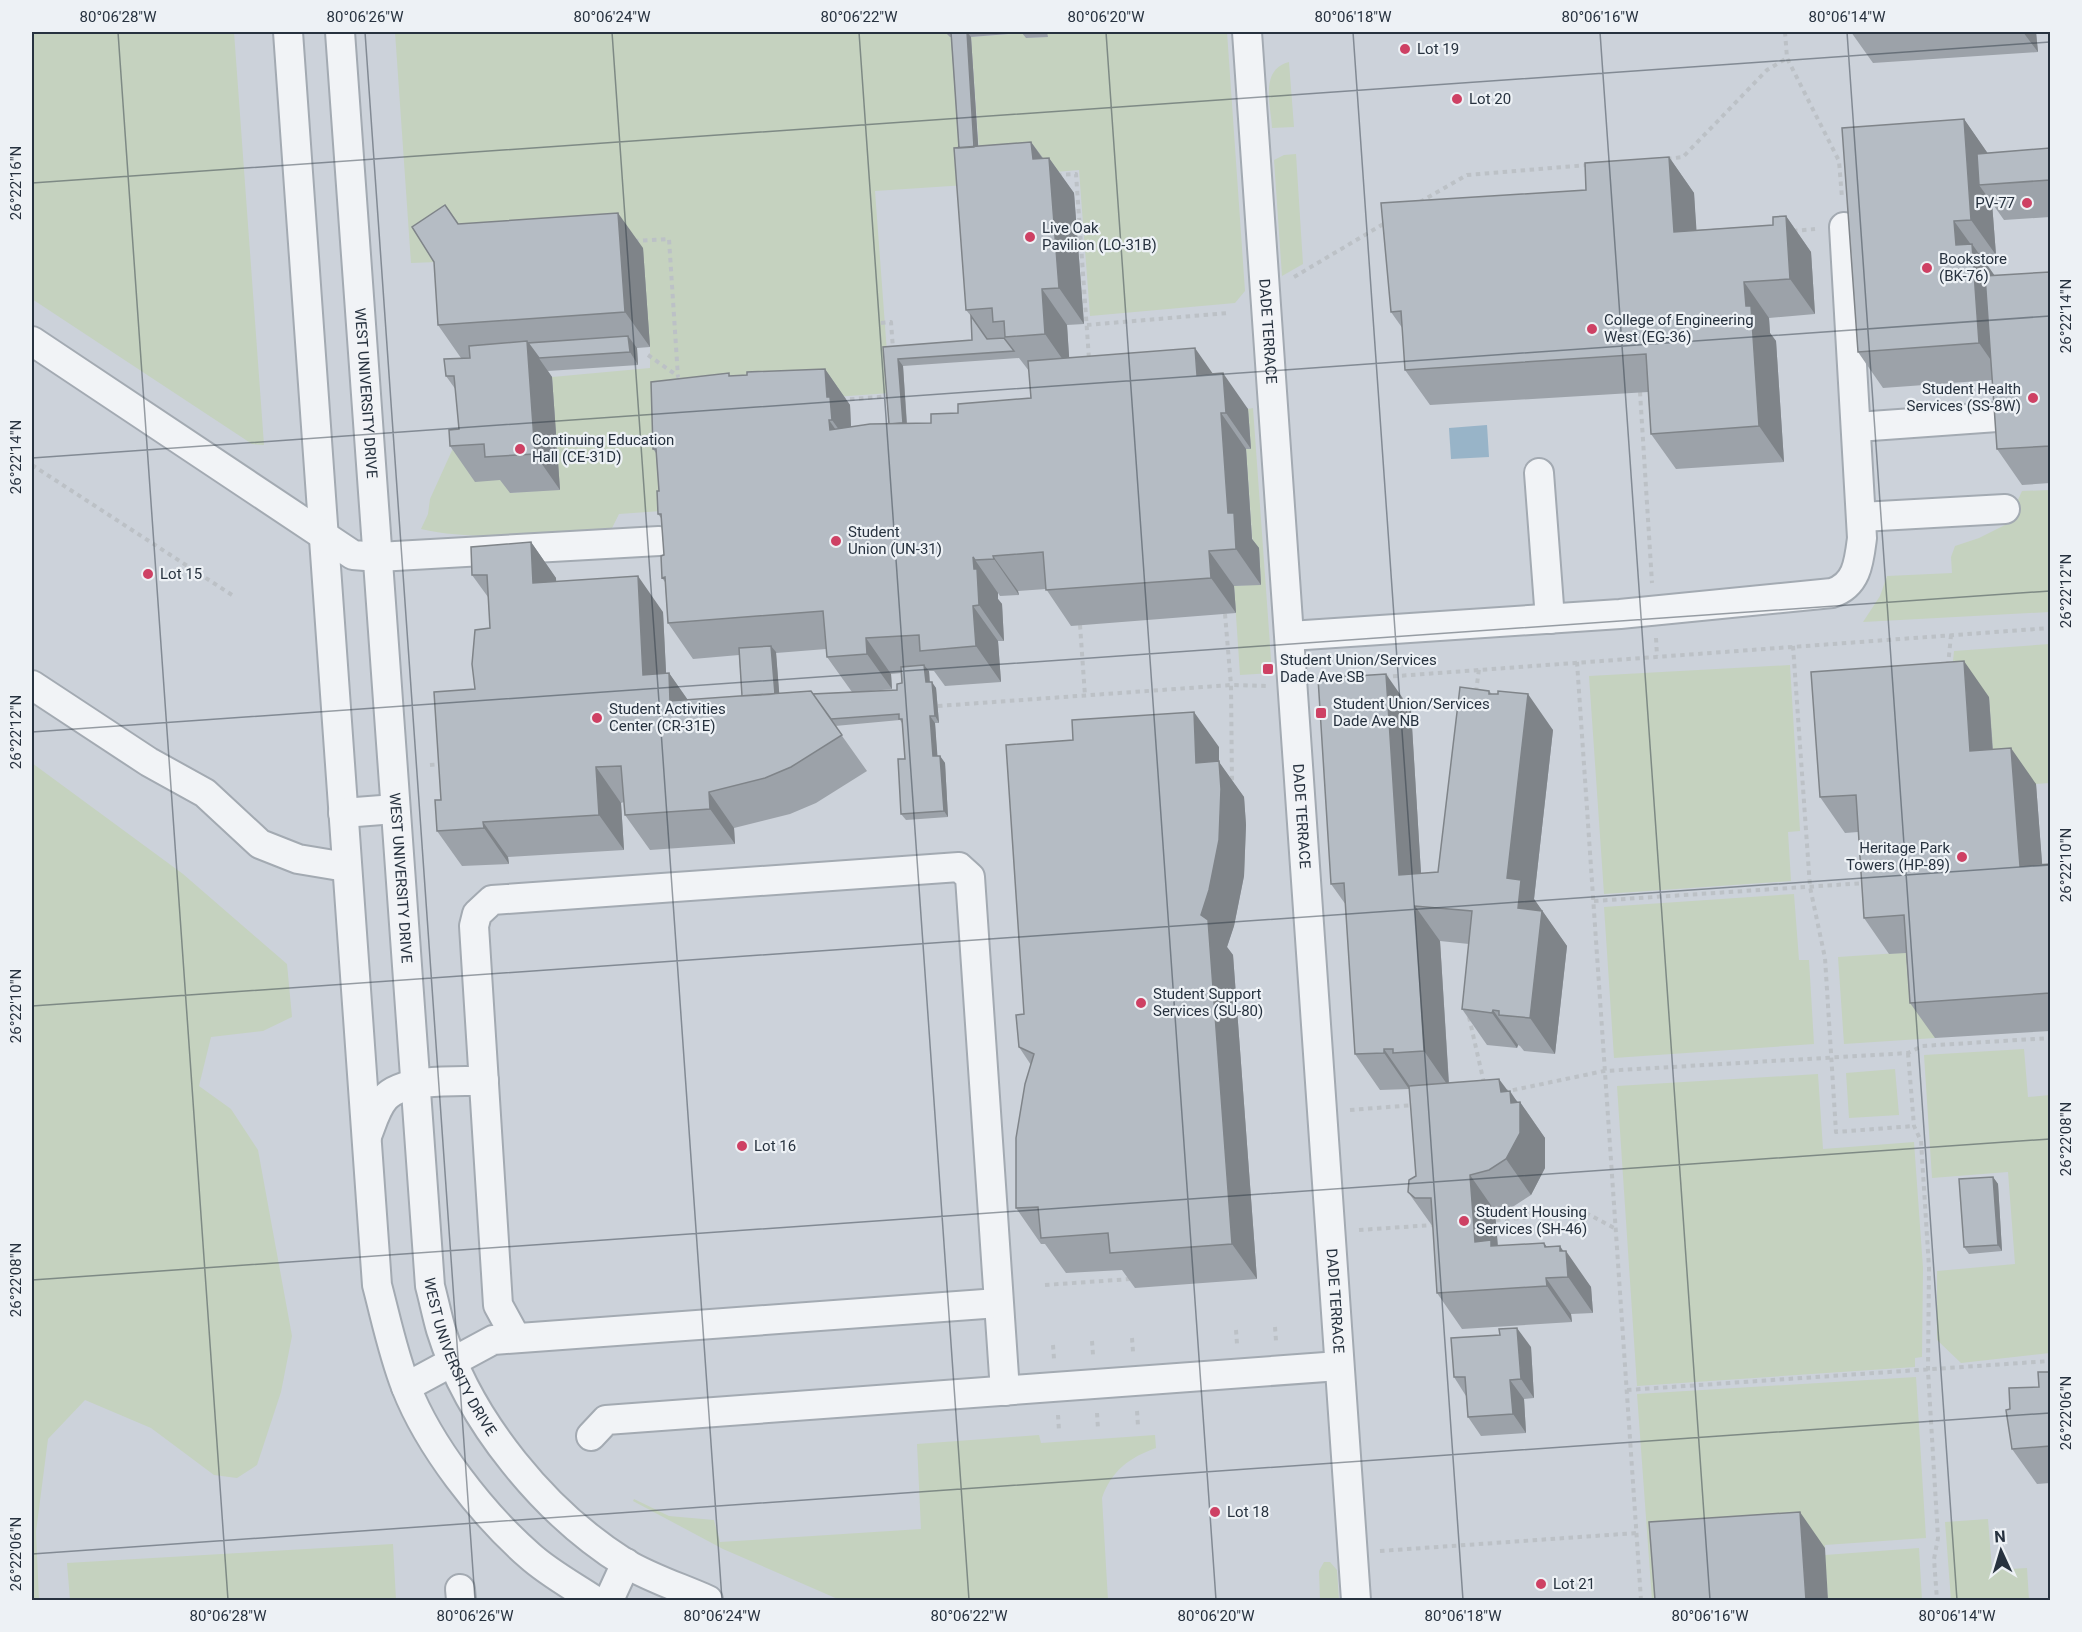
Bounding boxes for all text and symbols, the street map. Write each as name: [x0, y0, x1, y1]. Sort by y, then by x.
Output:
text: 80°06'28"W: [80, 8, 156, 26]
text: 80°06'26"W: [327, 8, 403, 26]
text: 80°06'24"W: [574, 8, 650, 26]
text: 80°06'22"W: [821, 8, 897, 26]
text: 80°06'20"W: [1068, 8, 1144, 26]
text: 80°06'18"W: [1315, 8, 1391, 26]
text: 80°06'16"W: [1562, 8, 1638, 26]
text: 80°06'14"W: [1809, 8, 1885, 26]
place label: Lot 19: [1417, 40, 1459, 58]
marker: Lot 19: [1398, 42, 1412, 56]
place label: Lot 20: [1469, 90, 1511, 108]
marker: Lot 20: [1450, 92, 1464, 106]
text: 26°22'16"N: [7, 146, 25, 220]
place label: PV-77: [1975, 194, 2015, 212]
marker: PV-77: [2020, 196, 2034, 210]
place label: Live Oak Pavilion (LO-31B): [1042, 219, 1157, 254]
marker: Live Oak Pavilion (LO-31B): [1023, 230, 1037, 244]
place label: Bookstore (BK-76): [1939, 250, 2007, 285]
marker: Bookstore (BK-76): [1920, 261, 1934, 275]
street label: DADE TERRACE: [1255, 278, 1280, 385]
text: 26°22'14"N: [2057, 279, 2075, 353]
street label: WEST UNIVERSITY DRIVE: [351, 307, 381, 479]
place label: College of Engineering West (EG-36): [1604, 311, 1754, 346]
marker: College of Engineering West (EG-36): [1585, 322, 1599, 336]
place label: Student Health Services (SS-8W): [1907, 380, 2021, 415]
marker: Student Health Services (SS-8W): [2026, 391, 2040, 405]
text: 26°22'14"N: [7, 420, 25, 494]
place label: Continuing Education Hall (CE-31D): [532, 431, 674, 466]
marker: Continuing Education Hall (CE-31D): [513, 442, 527, 456]
place label: Student Union (UN-31): [848, 523, 942, 558]
marker: Student Union (UN-31): [829, 534, 843, 548]
text: 26°22'12"N: [2057, 554, 2075, 628]
place label: Lot 15: [160, 565, 202, 583]
marker: Lot 15: [141, 567, 155, 581]
place label: Student Union/Services Dade Ave SB: [1280, 651, 1437, 686]
marker: Student Union/Services Dade Ave SB: [1261, 662, 1275, 676]
text: 26°22'12"N: [7, 695, 25, 769]
place label: Student Union/Services Dade Ave NB: [1333, 695, 1490, 730]
place label: Student Activities Center (CR-31E): [609, 700, 726, 735]
marker: Student Union/Services Dade Ave NB: [1314, 706, 1328, 720]
marker: Student Activities Center (CR-31E): [590, 711, 604, 725]
street label: DADE TERRACE: [1289, 763, 1314, 870]
street label: WEST UNIVERSITY DRIVE: [386, 792, 416, 964]
text: 26°22'10"N: [2057, 828, 2075, 902]
place label: Heritage Park Towers (HP-89): [1846, 839, 1950, 874]
marker: Heritage Park Towers (HP-89): [1955, 850, 1969, 864]
text: 26°22'10"N: [7, 969, 25, 1043]
place label: Student Support Services (SU-80): [1153, 985, 1263, 1020]
marker: Student Support Services (SU-80): [1134, 996, 1148, 1010]
text: 26°22'08"N: [2057, 1102, 2075, 1176]
place label: Lot 16: [754, 1137, 796, 1155]
marker: Lot 16: [735, 1139, 749, 1153]
place label: Student Housing Services (SH-46): [1476, 1203, 1587, 1238]
marker: Student Housing Services (SH-46): [1457, 1214, 1471, 1228]
text: 26°22'08"N: [7, 1243, 25, 1317]
street label: DADE TERRACE: [1323, 1248, 1348, 1355]
street label: WEST UNIVERSITY DRIVE: [420, 1277, 501, 1440]
text: 26°22'06"N: [2057, 1376, 2075, 1450]
place label: Lot 18: [1227, 1503, 1269, 1521]
marker: Lot 18: [1208, 1505, 1222, 1519]
text: 26°22'06"N: [7, 1517, 25, 1591]
north arrow: [1971, 1521, 2031, 1581]
text: N: [1994, 1527, 2006, 1546]
place label: Lot 21: [1553, 1575, 1595, 1593]
marker: Lot 21: [1534, 1577, 1548, 1591]
text: 80°06'28"W: [190, 1607, 266, 1625]
text: 80°06'26"W: [437, 1607, 513, 1625]
text: 80°06'24"W: [684, 1607, 760, 1625]
text: 80°06'22"W: [931, 1607, 1007, 1625]
text: 80°06'20"W: [1178, 1607, 1254, 1625]
text: 80°06'18"W: [1425, 1607, 1501, 1625]
text: 80°06'16"W: [1672, 1607, 1748, 1625]
text: 80°06'14"W: [1919, 1607, 1995, 1625]

